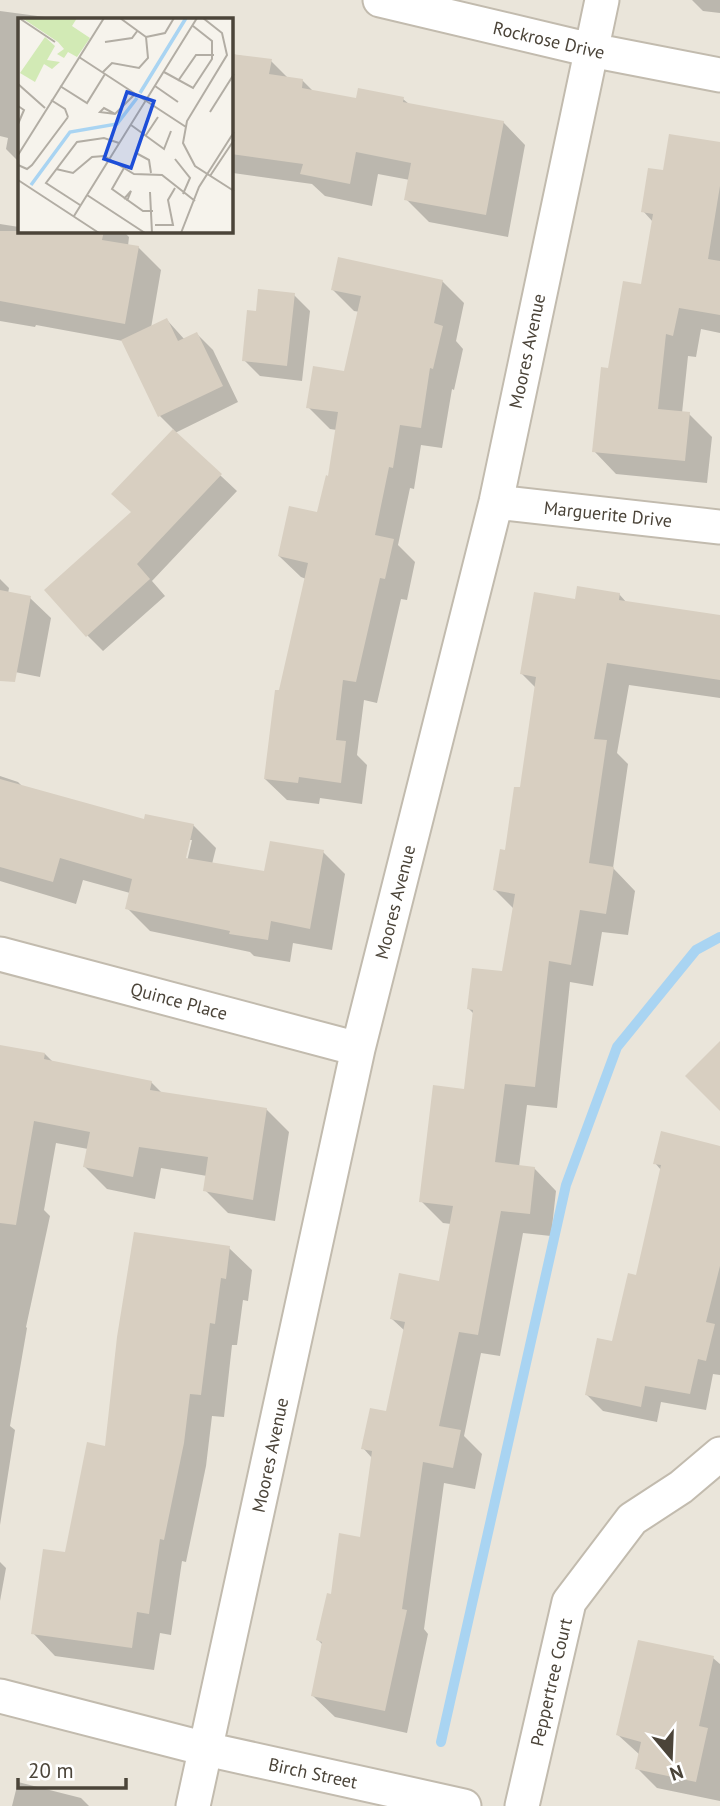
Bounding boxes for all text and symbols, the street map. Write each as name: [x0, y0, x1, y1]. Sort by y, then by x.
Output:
street label: Rockrose Drive: [491, 16, 607, 64]
inset map: [18, 18, 233, 233]
street label: Moores Avenue: [504, 291, 550, 411]
street label: Marguerite Drive: [543, 496, 673, 532]
street label: Moores Avenue: [370, 843, 420, 961]
street label: Quince Place: [128, 977, 230, 1025]
street label: Moores Avenue: [247, 1395, 293, 1515]
street label: Peppertree Court: [525, 1616, 577, 1748]
north arrow: [636, 1722, 706, 1792]
scale bar: [18, 1746, 126, 1790]
street label: Birch Street: [266, 1752, 360, 1794]
text: 20 m: [28, 1757, 74, 1784]
text: N: [667, 1760, 686, 1786]

